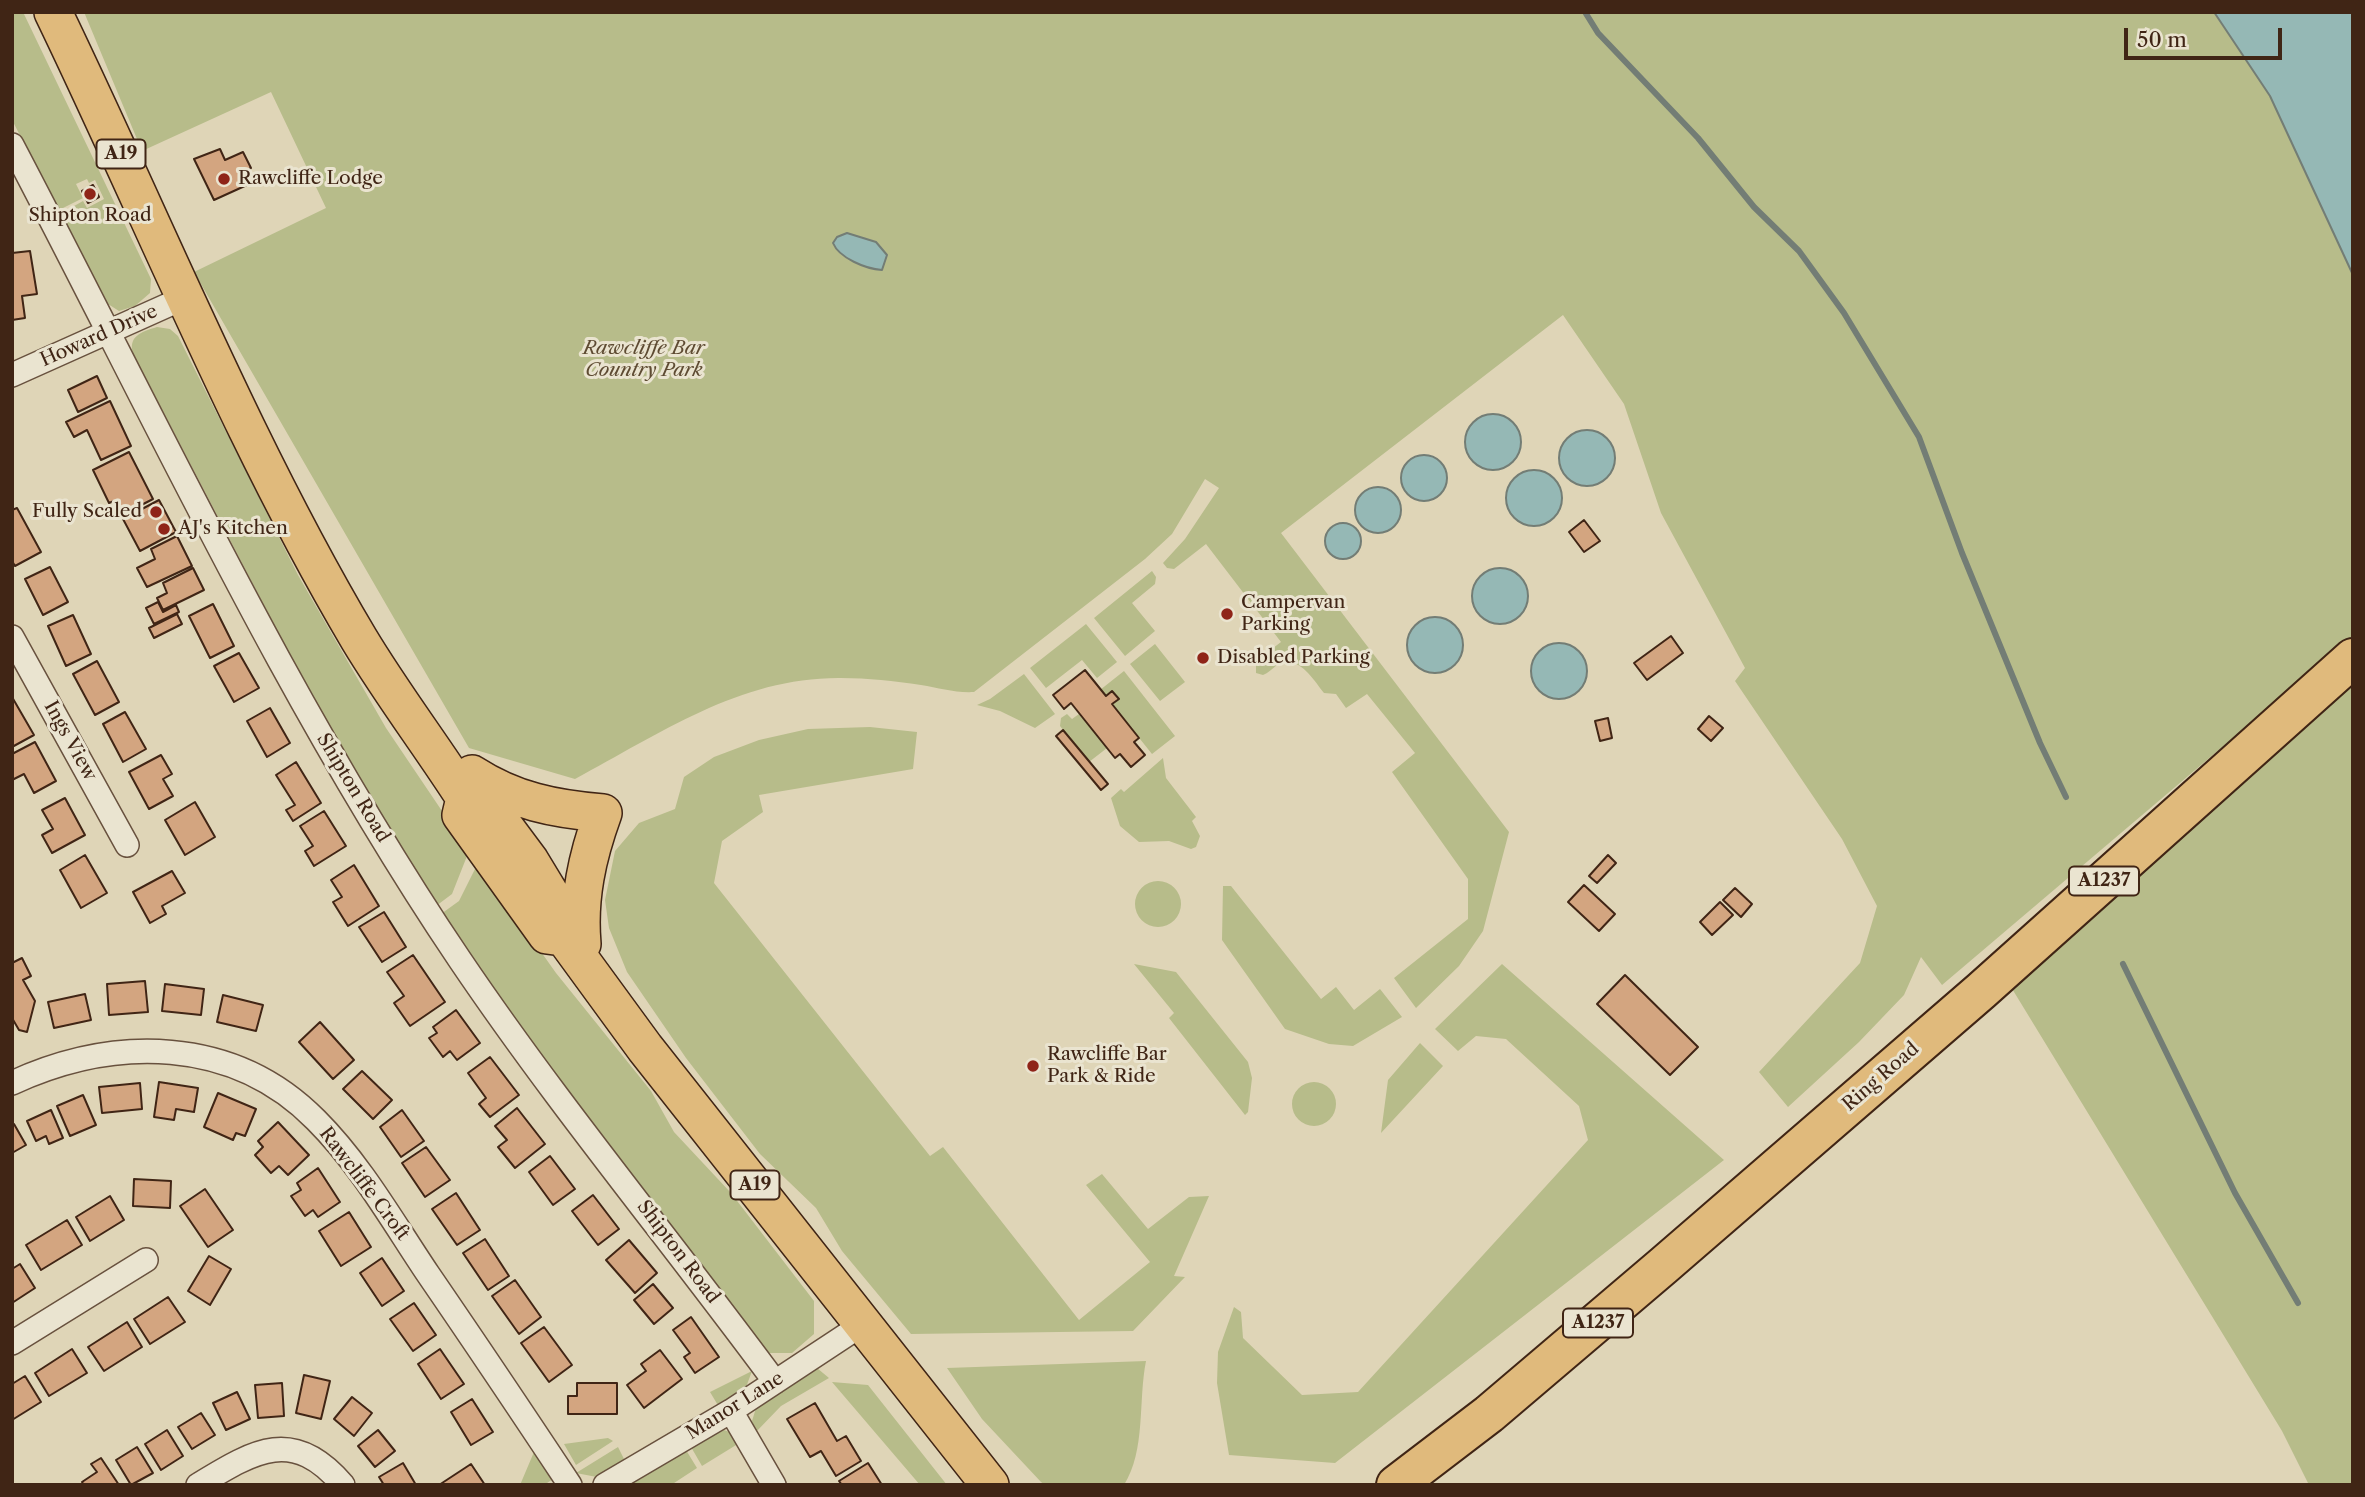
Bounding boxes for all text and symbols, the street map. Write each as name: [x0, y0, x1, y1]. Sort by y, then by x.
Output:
scale bar: [2127, 14, 2284, 58]
text: 50 m: [2137, 27, 2187, 52]
road number: A19: [96, 140, 146, 168]
place label: Rawcliffe Lodge: [238, 168, 383, 190]
marker: Rawcliffe Lodge: [216, 171, 232, 187]
marker: Shipton Road: [82, 186, 98, 202]
place label: Shipton Road: [28, 205, 152, 227]
street label: Howard Drive: [37, 300, 161, 372]
park label: Rawcliffe Bar Country Park: [583, 338, 705, 382]
place label: Fully Scaled: [32, 501, 142, 523]
marker: Fully Scaled: [148, 504, 164, 520]
place label: AJ's Kitchen: [178, 518, 288, 540]
marker: AJ's Kitchen: [156, 521, 172, 537]
place label: Campervan Parking: [1241, 592, 1345, 636]
marker: Campervan Parking: [1219, 606, 1235, 622]
place label: Disabled Parking: [1217, 647, 1370, 669]
marker: Disabled Parking: [1195, 650, 1211, 666]
street label: Ings View: [39, 697, 101, 785]
street label: Shipton Road: [312, 729, 394, 847]
road number: A1237: [2069, 866, 2139, 896]
street label: Ring Road: [1838, 1038, 1924, 1116]
place label: Rawcliffe Bar Park & Ride: [1047, 1044, 1167, 1088]
marker: Rawcliffe Bar Park & Ride: [1025, 1058, 1041, 1074]
street label: Rawcliffe Croft: [314, 1123, 414, 1245]
road number: A19: [730, 1170, 780, 1200]
street label: Shipton Road: [632, 1196, 724, 1308]
road number: A1237: [1563, 1308, 1633, 1338]
street label: Manor Lane: [682, 1367, 788, 1445]

